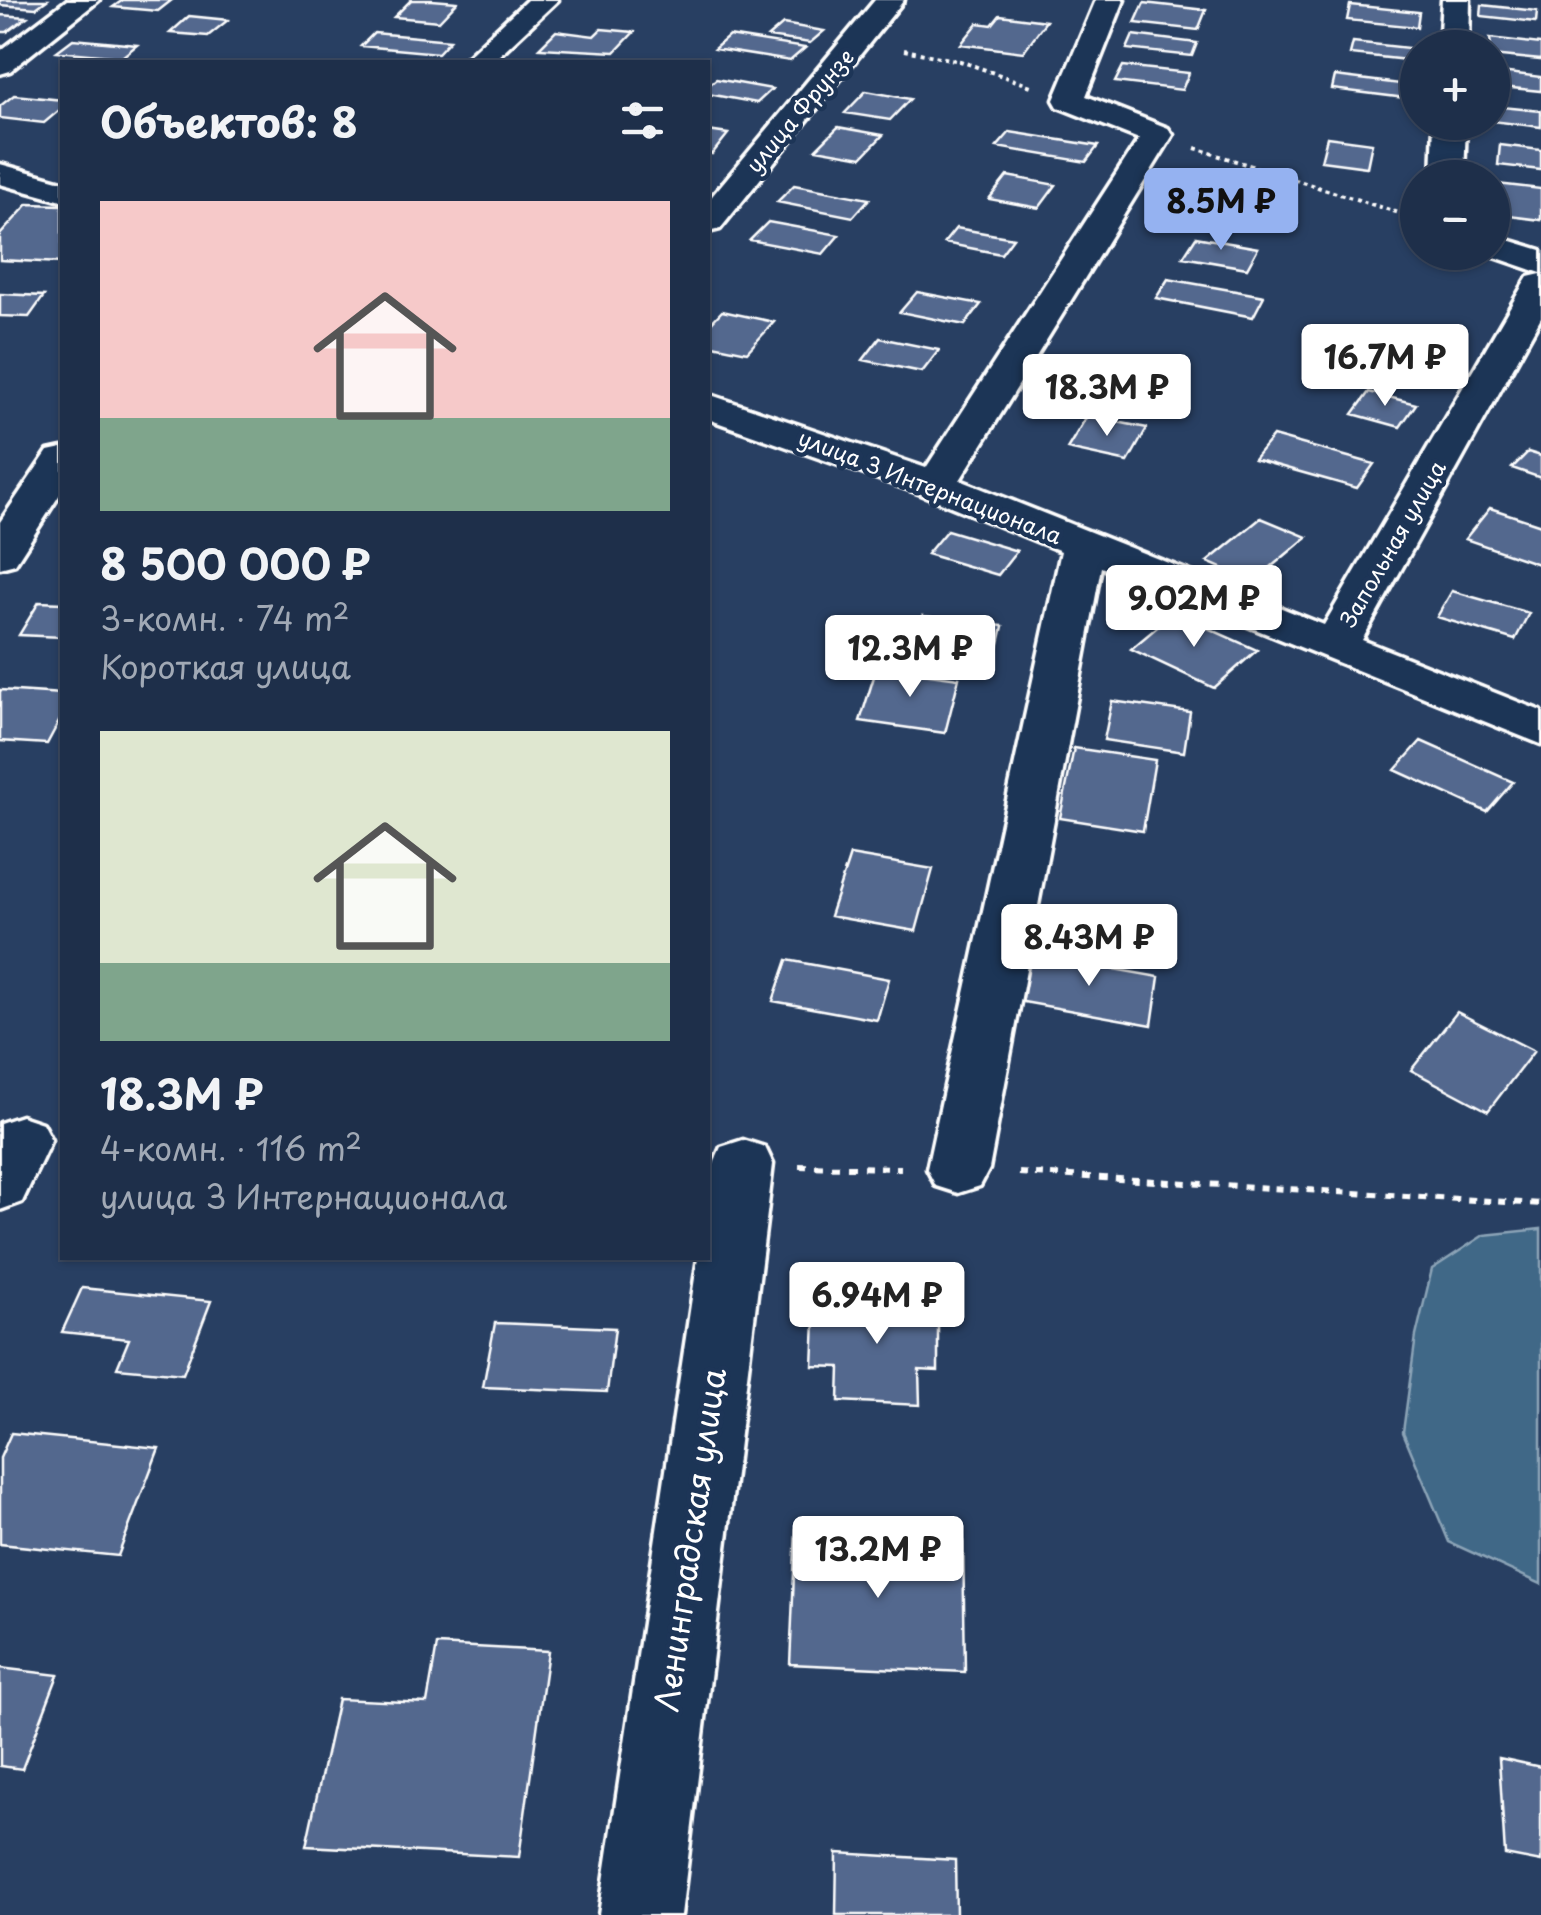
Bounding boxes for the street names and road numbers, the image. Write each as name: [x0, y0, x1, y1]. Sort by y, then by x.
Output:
street label: улица Фрунзе: [737, 41, 861, 179]
street label: улица 3 Интернационала: [794, 420, 1067, 551]
street label: Запольная улица: [1331, 454, 1453, 633]
street label: Ленинградская улица: [641, 1365, 737, 1714]

